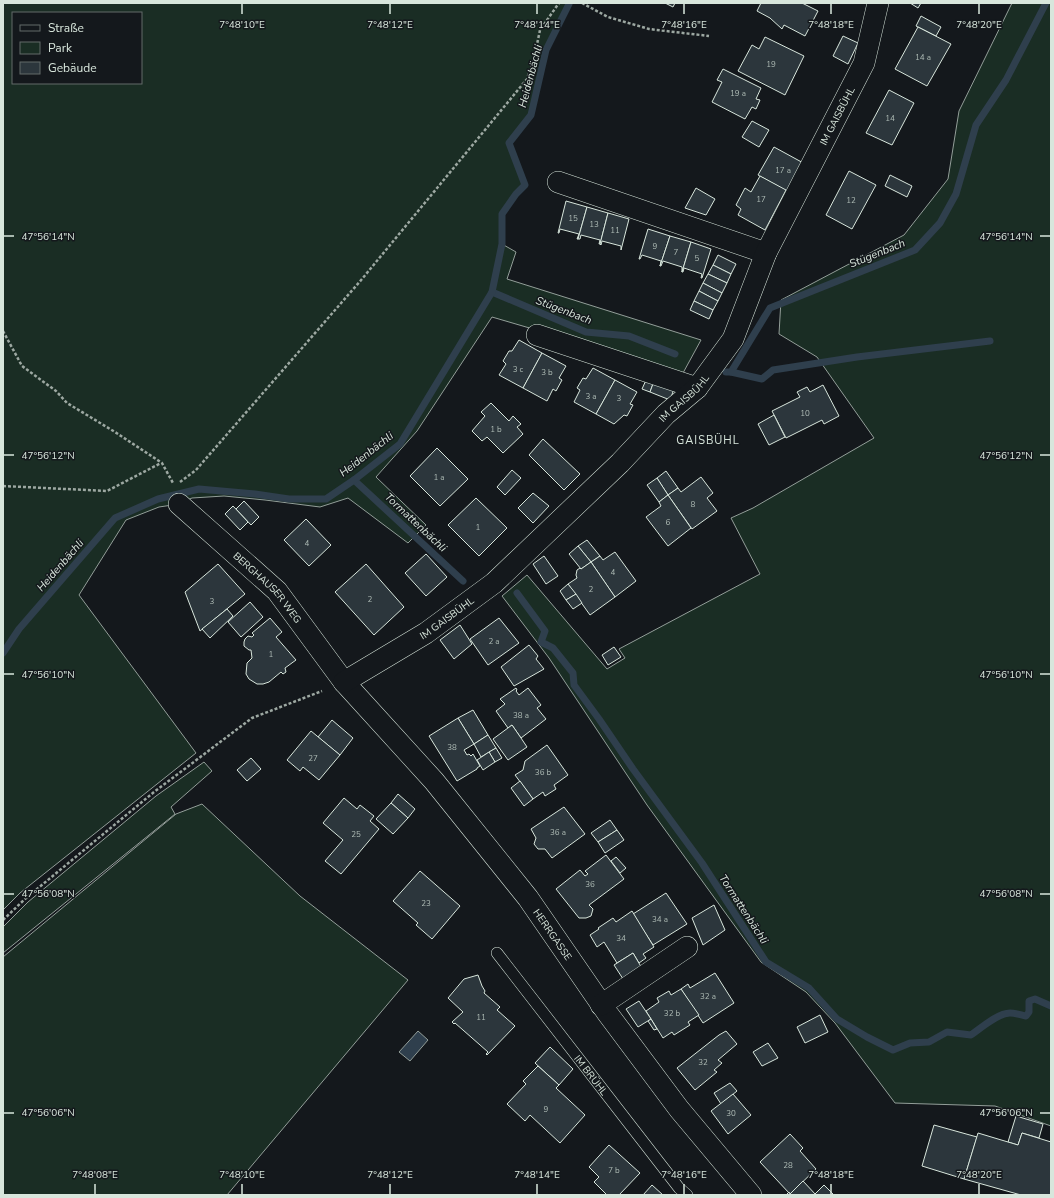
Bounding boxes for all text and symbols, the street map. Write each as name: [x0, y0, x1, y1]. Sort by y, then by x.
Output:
legend: [12, 12, 142, 84]
text: 7°48'10"E: [219, 18, 265, 32]
text: 7°48'12"E: [367, 18, 413, 32]
text: 7°48'14"E: [514, 18, 560, 32]
text: 7°48'16"E: [661, 18, 707, 32]
text: 7°48'18"E: [808, 18, 854, 32]
text: 7°48'20"E: [956, 18, 1002, 32]
text: Straße: [48, 20, 84, 36]
text: Park: [48, 40, 73, 56]
water label: Heidenbächli: [515, 43, 546, 109]
house number: 14 a: [915, 52, 931, 63]
house number: 19: [766, 59, 776, 70]
text: Gebäude: [48, 60, 97, 76]
street label: IM GAISBÜHL: [817, 84, 859, 148]
house number: 19 a: [730, 88, 746, 99]
house number: 14: [885, 113, 895, 124]
house number: 17 a: [775, 165, 791, 176]
house number: 17: [756, 194, 766, 205]
house number: 12: [846, 195, 856, 206]
house number: 15: [568, 213, 578, 224]
house number: 13: [589, 219, 599, 230]
house number: 11: [610, 225, 620, 236]
text: 47°56'14"N: [21, 230, 75, 244]
text: 47°56'14"N: [979, 230, 1033, 244]
water label: Stügenbach: [847, 235, 907, 271]
house number: 9: [653, 241, 658, 252]
house number: 7: [674, 247, 679, 258]
house number: 5: [695, 253, 700, 264]
water label: Stügenbach: [534, 293, 594, 328]
house number: 3 c: [513, 364, 524, 375]
house number: 3 b: [541, 367, 553, 378]
street label: IM GAISBÜHL: [656, 372, 713, 425]
house number: 3 a: [585, 391, 597, 402]
house number: 3: [617, 393, 622, 404]
house number: 10: [800, 408, 810, 419]
house number: 1 b: [490, 424, 502, 435]
water label: Heidenbächli: [336, 428, 397, 480]
district label: GAISBÜHL: [676, 433, 740, 448]
text: 47°56'12"N: [21, 449, 75, 463]
text: 47°56'12"N: [979, 449, 1033, 463]
house number: 1 a: [433, 472, 445, 483]
water label: Tormattenbächli: [381, 490, 450, 555]
house number: 8: [691, 499, 696, 510]
house number: 6: [666, 517, 671, 528]
house number: 1: [476, 522, 481, 533]
water label: Heidenbächli: [33, 536, 88, 595]
house number: 4: [305, 538, 310, 549]
street label: BERGHAUSER WEG: [230, 549, 304, 626]
house number: 4: [611, 567, 616, 578]
house number: 2: [589, 584, 594, 595]
house number: 2: [368, 594, 373, 605]
street label: IM GAISBÜHL: [417, 594, 478, 643]
house number: 3: [210, 596, 215, 607]
house number: 2 a: [488, 636, 500, 647]
house number: 1: [269, 649, 274, 660]
text: 47°56'10"N: [21, 668, 75, 682]
text: 47°56'10"N: [979, 668, 1033, 682]
house number: 38 a: [513, 710, 529, 721]
house number: 38: [447, 742, 457, 753]
house number: 27: [308, 753, 318, 764]
house number: 36 b: [535, 767, 551, 778]
house number: 36 a: [550, 827, 566, 838]
house number: 25: [351, 829, 361, 840]
water label: Tormattenbächli: [715, 872, 772, 947]
house number: 36: [585, 879, 595, 890]
text: 47°56'08"N: [21, 887, 75, 901]
text: 47°56'08"N: [979, 887, 1033, 901]
house number: 23: [421, 898, 431, 909]
street label: HERRGASSE: [530, 906, 575, 963]
house number: 34 a: [652, 914, 668, 925]
house number: 34: [616, 933, 626, 944]
house number: 32 a: [700, 991, 716, 1002]
house number: 32 b: [664, 1008, 680, 1019]
house number: 11: [476, 1012, 486, 1023]
street label: IM BRÜHL: [570, 1052, 611, 1099]
house number: 32: [698, 1057, 708, 1068]
house number: 9: [544, 1104, 549, 1115]
text: 47°56'06"N: [21, 1106, 75, 1120]
text: 47°56'06"N: [979, 1106, 1033, 1120]
house number: 30: [726, 1108, 736, 1119]
house number: 28: [783, 1160, 793, 1171]
house number: 7 b: [608, 1165, 620, 1176]
text: 7°48'08"E: [72, 1168, 118, 1182]
text: 7°48'10"E: [219, 1168, 265, 1182]
text: 7°48'12"E: [367, 1168, 413, 1182]
text: 7°48'14"E: [514, 1168, 560, 1182]
text: 7°48'16"E: [661, 1168, 707, 1182]
text: 7°48'18"E: [808, 1168, 854, 1182]
text: 7°48'20"E: [956, 1168, 1002, 1182]

